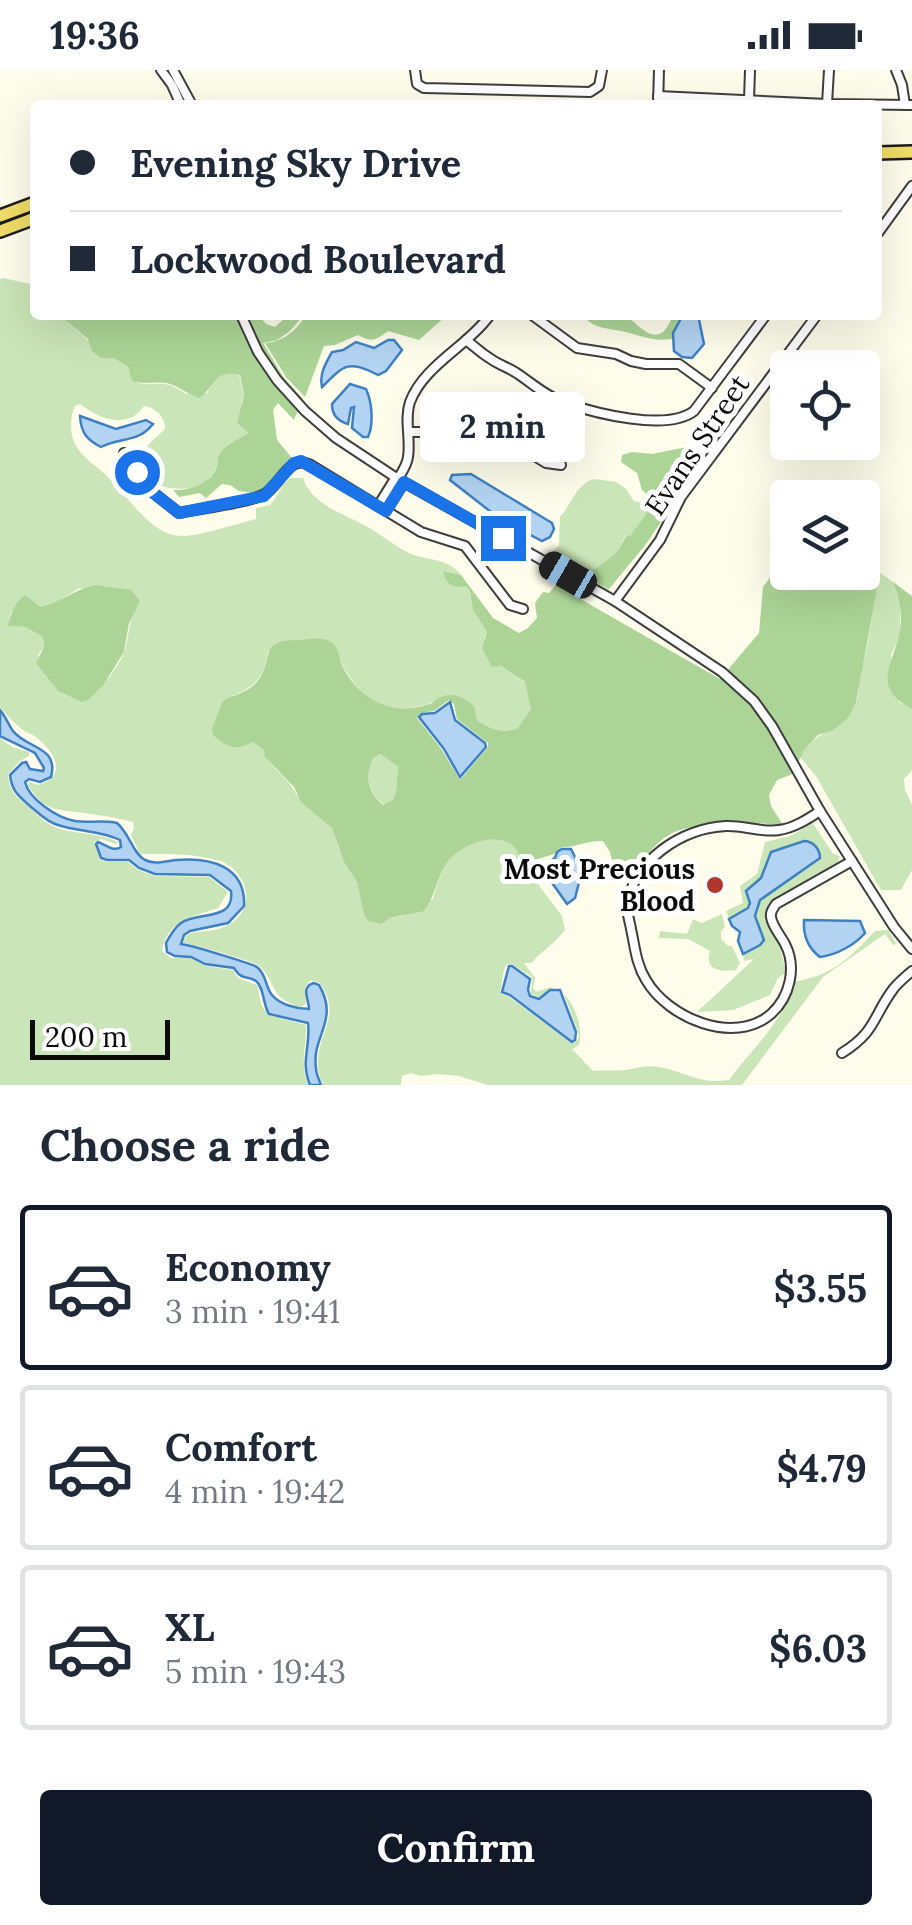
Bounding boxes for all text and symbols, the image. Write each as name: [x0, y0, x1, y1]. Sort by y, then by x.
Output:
text: 19:36: [50, 11, 140, 59]
text: Evening Sky Drive: [130, 139, 461, 187]
text: Lockwood Boulevard: [130, 235, 506, 283]
map controls: [770, 350, 880, 590]
button: locate: [770, 350, 880, 460]
street label: Evans Street: [637, 368, 757, 522]
callout: 2 min: [420, 393, 586, 463]
text: 2 min: [460, 406, 545, 447]
route start: [115, 450, 160, 495]
button: layers: [770, 480, 880, 590]
route end: [481, 516, 526, 561]
car: [535, 547, 601, 603]
place label: Most Precious Blood: [504, 851, 695, 919]
marker: Most Precious Blood: [704, 874, 726, 896]
scale bar: [30, 1015, 170, 1060]
text: 200 m: [45, 1019, 127, 1055]
text: Choose a ride: [40, 1116, 330, 1173]
icon: car: [45, 1243, 135, 1333]
text: Economy: [165, 1243, 331, 1291]
text: $3.55: [773, 1264, 867, 1312]
text: 3 min · 19:41: [165, 1291, 340, 1332]
icon: car: [45, 1423, 135, 1513]
text: Comfort: [165, 1423, 317, 1471]
text: $4.79: [776, 1444, 867, 1492]
text: 4 min · 19:42: [165, 1471, 345, 1512]
icon: car: [45, 1603, 135, 1693]
text: XL: [165, 1603, 215, 1651]
text: $6.03: [769, 1624, 867, 1672]
text: 5 min · 19:43: [165, 1651, 346, 1692]
button: Confirm: [40, 1790, 872, 1905]

